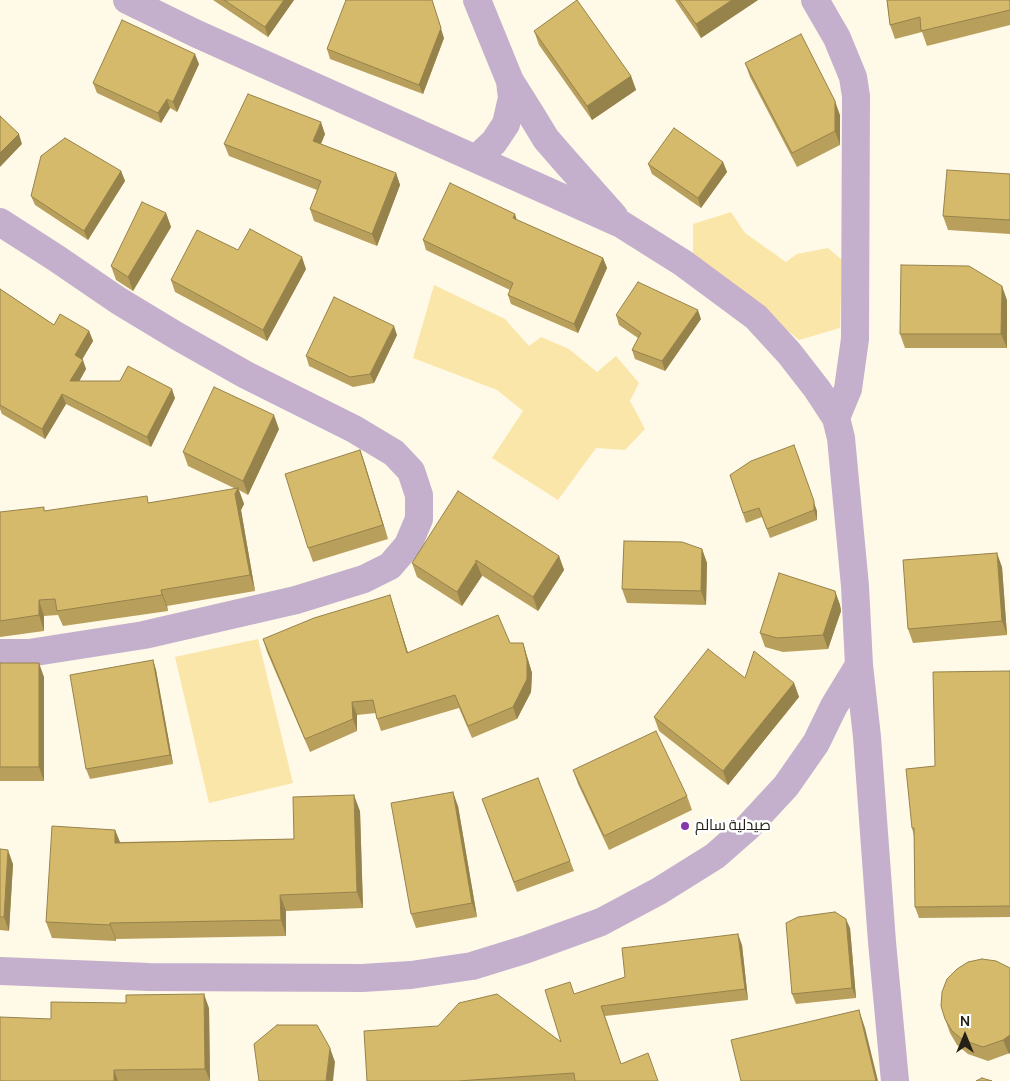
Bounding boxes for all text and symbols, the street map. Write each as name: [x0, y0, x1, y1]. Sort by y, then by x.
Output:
place label: صيدلية سالم: [695, 817, 771, 835]
marker: صيدلية سالم: [679, 820, 691, 832]
north arrow: [940, 1011, 990, 1061]
text: N: [960, 1011, 970, 1030]

